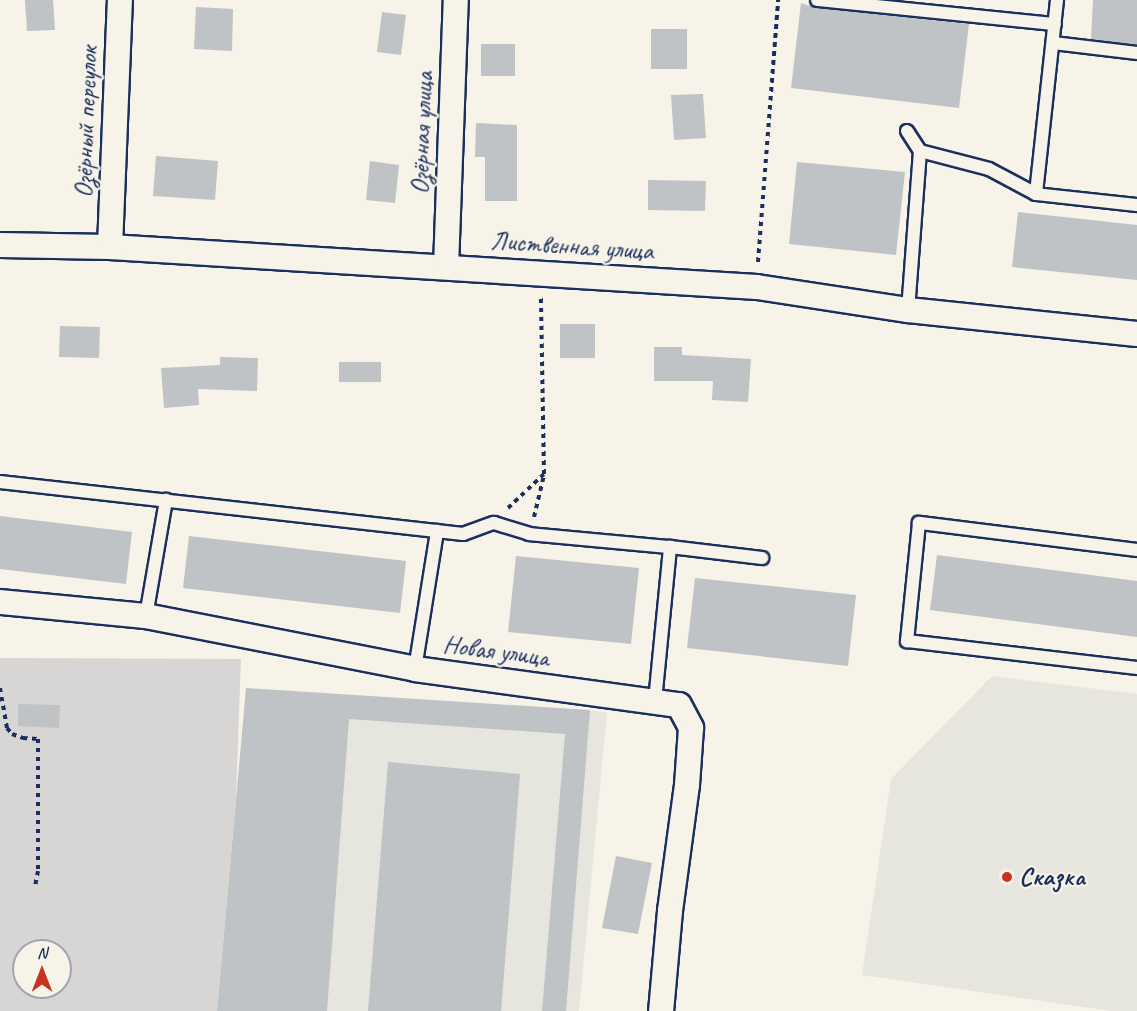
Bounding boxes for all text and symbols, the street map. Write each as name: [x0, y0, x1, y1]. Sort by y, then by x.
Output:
street label: Озёрный переулок: [68, 46, 104, 198]
street label: Озёрная улица: [404, 70, 440, 196]
street label: Лиственная улица: [489, 225, 655, 267]
street label: Новая улица: [441, 629, 551, 673]
place label: Сказка: [1019, 861, 1085, 893]
marker: Сказка: [1000, 870, 1014, 884]
north arrow: [12, 939, 72, 999]
text: N: [37, 943, 47, 963]

